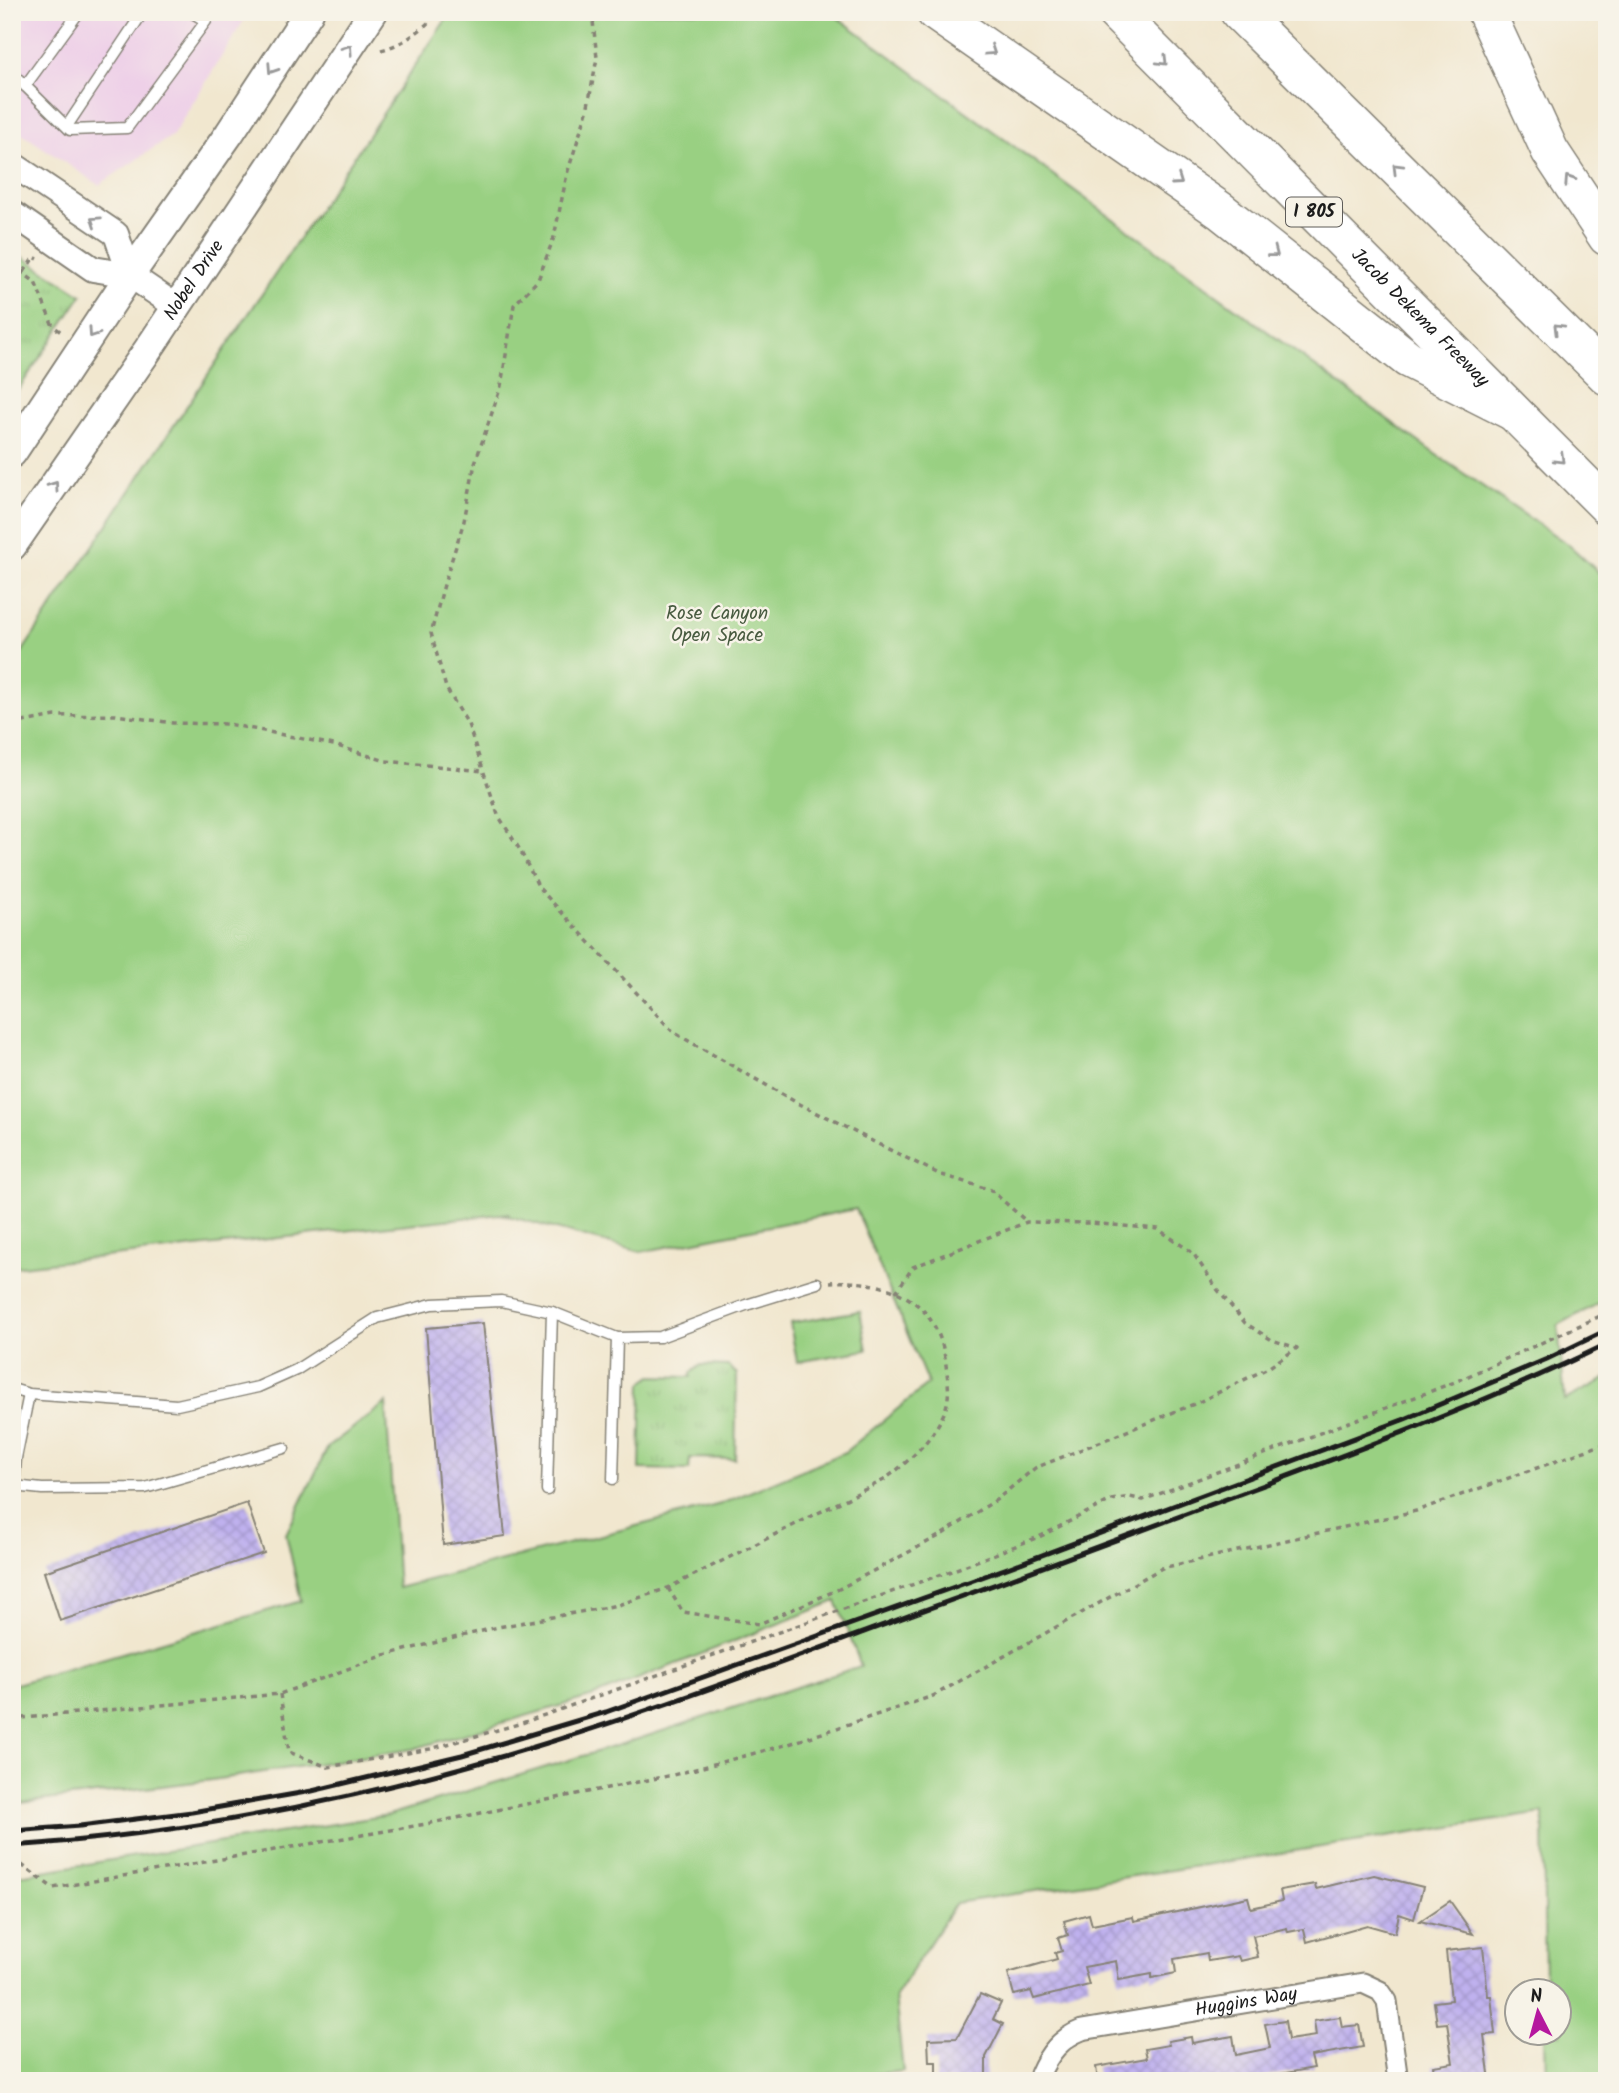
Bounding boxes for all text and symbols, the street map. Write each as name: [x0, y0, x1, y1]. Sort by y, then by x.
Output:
one-way arrow: [983, 43, 996, 55]
one-way arrow: [340, 44, 353, 57]
one-way arrow: [1155, 52, 1168, 65]
one-way arrow: [267, 62, 280, 75]
one-way arrow: [1392, 163, 1405, 176]
one-way arrow: [1170, 173, 1183, 185]
one-way arrow: [1565, 174, 1578, 187]
road number: I 805: [1286, 197, 1342, 226]
one-way arrow: [90, 216, 103, 229]
street label: Nobel Drive: [156, 234, 232, 327]
street label: Jacob Dekema Freeway: [1343, 241, 1497, 396]
one-way arrow: [1267, 245, 1279, 258]
one-way arrow: [1554, 324, 1567, 337]
one-way arrow: [88, 325, 101, 338]
one-way arrow: [1552, 450, 1565, 463]
one-way arrow: [46, 481, 58, 494]
park label: Rose Canyon Open Space: [666, 599, 768, 651]
north arrow: [1504, 1978, 1574, 2048]
street label: Huggins Way: [1193, 1979, 1300, 2026]
text: N: [1529, 1982, 1544, 2013]

